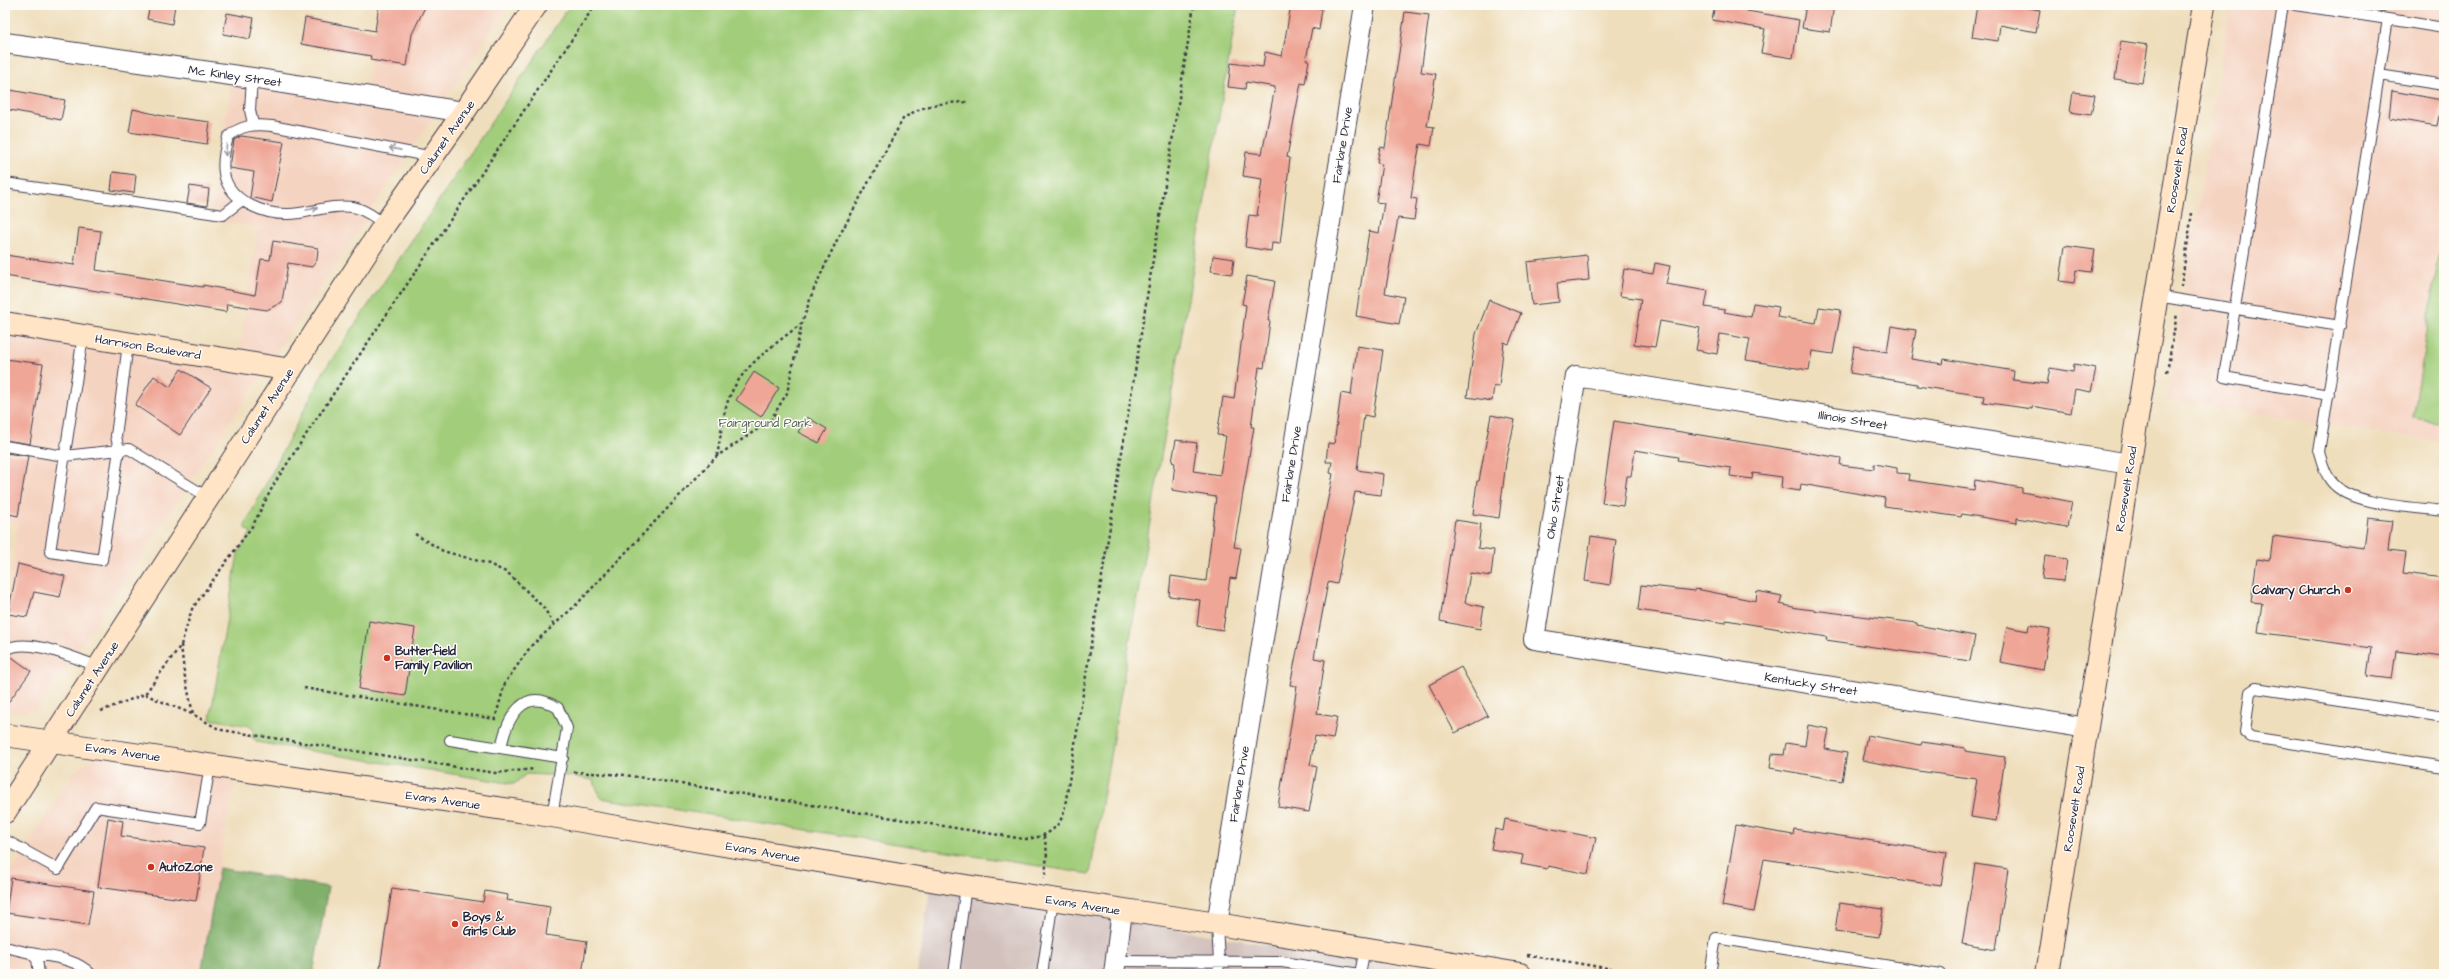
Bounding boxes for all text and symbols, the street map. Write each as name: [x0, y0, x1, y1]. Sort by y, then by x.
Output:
street label: Mc Kinley Street: [187, 62, 283, 92]
street label: Calumet Avenue: [415, 96, 480, 178]
street label: Fairlane Drive: [1328, 105, 1357, 184]
street label: Roosevelt Road: [2162, 126, 2193, 214]
one-way arrow: [222, 143, 229, 156]
one-way arrow: [389, 145, 402, 153]
one-way arrow: [305, 205, 318, 213]
street label: Harrison Boulevard: [94, 331, 202, 364]
street label: Calumet Avenue: [237, 365, 299, 447]
street label: Illinois Street: [1817, 407, 1889, 434]
park label: Fairground Park: [718, 415, 812, 433]
street label: Fairlane Drive: [1277, 424, 1306, 503]
street label: Roosevelt Road: [2111, 445, 2142, 533]
street label: Ohio Street: [1542, 474, 1569, 540]
place label: Calvary Church: [2252, 582, 2341, 600]
marker: Calvary Church: [2343, 585, 2353, 595]
street label: Calumet Avenue: [62, 638, 124, 720]
place label: Butterfield Family Pavilion: [395, 643, 472, 675]
marker: Butterfield Family Pavilion: [382, 653, 392, 663]
street label: Kentucky Street: [1763, 669, 1859, 701]
street label: Evans Avenue: [84, 739, 162, 766]
street label: Fairlane Drive: [1225, 744, 1254, 823]
street label: Roosevelt Road: [2059, 765, 2090, 853]
street label: Evans Avenue: [404, 787, 482, 814]
street label: Evans Avenue: [724, 838, 802, 867]
place label: AutoZone: [159, 859, 214, 876]
marker: AutoZone: [146, 862, 156, 872]
street label: Evans Avenue: [1044, 891, 1122, 920]
place label: Boys & Girls Club: [463, 909, 516, 940]
marker: Boys & Girls Club: [450, 919, 460, 929]

